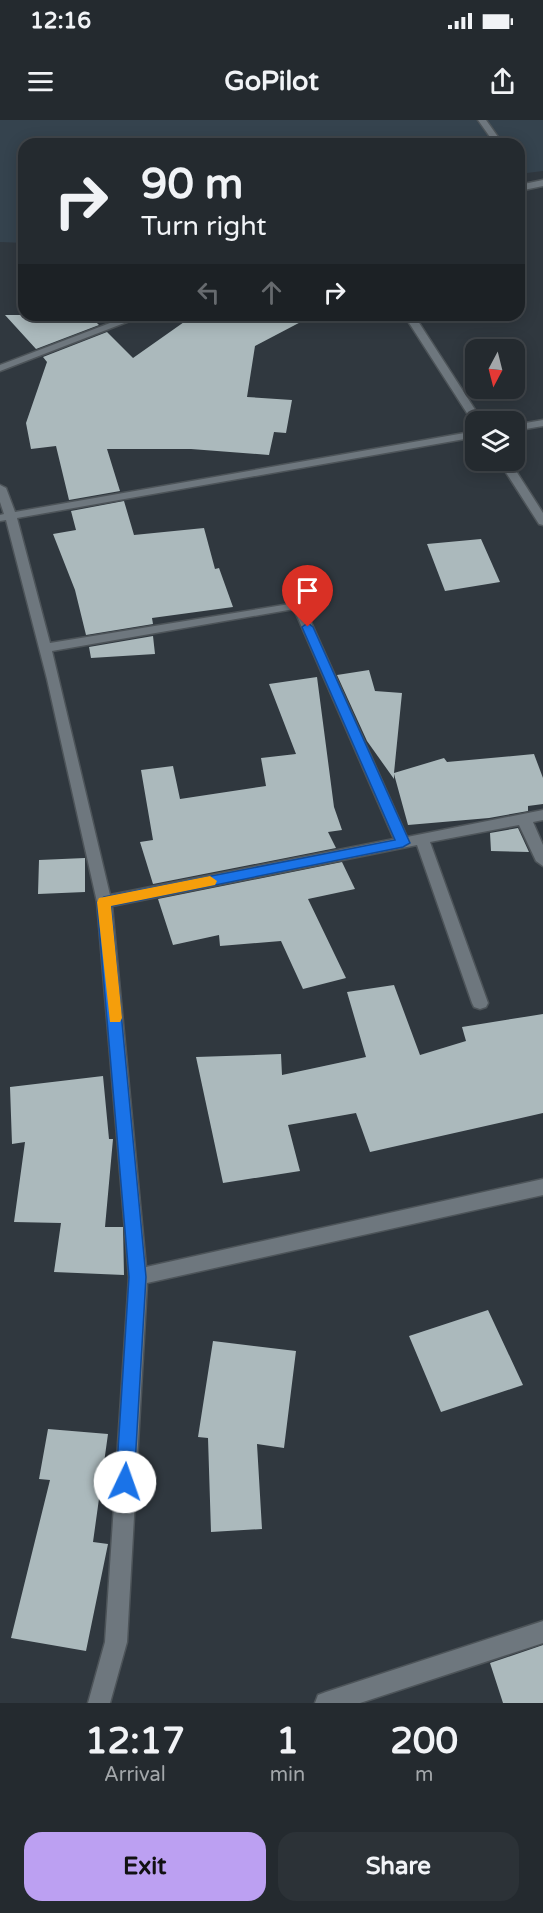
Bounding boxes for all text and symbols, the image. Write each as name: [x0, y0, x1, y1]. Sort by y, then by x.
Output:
text: 12:16: [30, 8, 91, 34]
icon: menu: [24, 65, 57, 98]
text: GoPilot: [224, 65, 319, 98]
icon: share: [486, 65, 519, 98]
text: 90 m: [141, 159, 243, 210]
icon: right: [42, 162, 120, 240]
text: Turn right: [141, 210, 267, 243]
icon: left: [192, 276, 225, 309]
icon: ahead: [255, 276, 288, 309]
icon: right: [318, 276, 351, 309]
north arrow: [465, 339, 525, 399]
map controls: [465, 339, 525, 471]
button: layers: [465, 411, 525, 471]
pin: [282, 565, 333, 627]
icon: arrive: [291, 574, 324, 607]
position arrow: [93, 1450, 157, 1514]
text: 12:17: [85, 1720, 185, 1763]
text: 1: [276, 1720, 299, 1763]
text: 200: [390, 1720, 458, 1763]
text: Arrival: [104, 1763, 166, 1787]
text: min: [270, 1763, 305, 1787]
text: m: [415, 1763, 433, 1787]
button: Exit: [24, 1832, 266, 1901]
button: Share: [278, 1832, 519, 1901]

